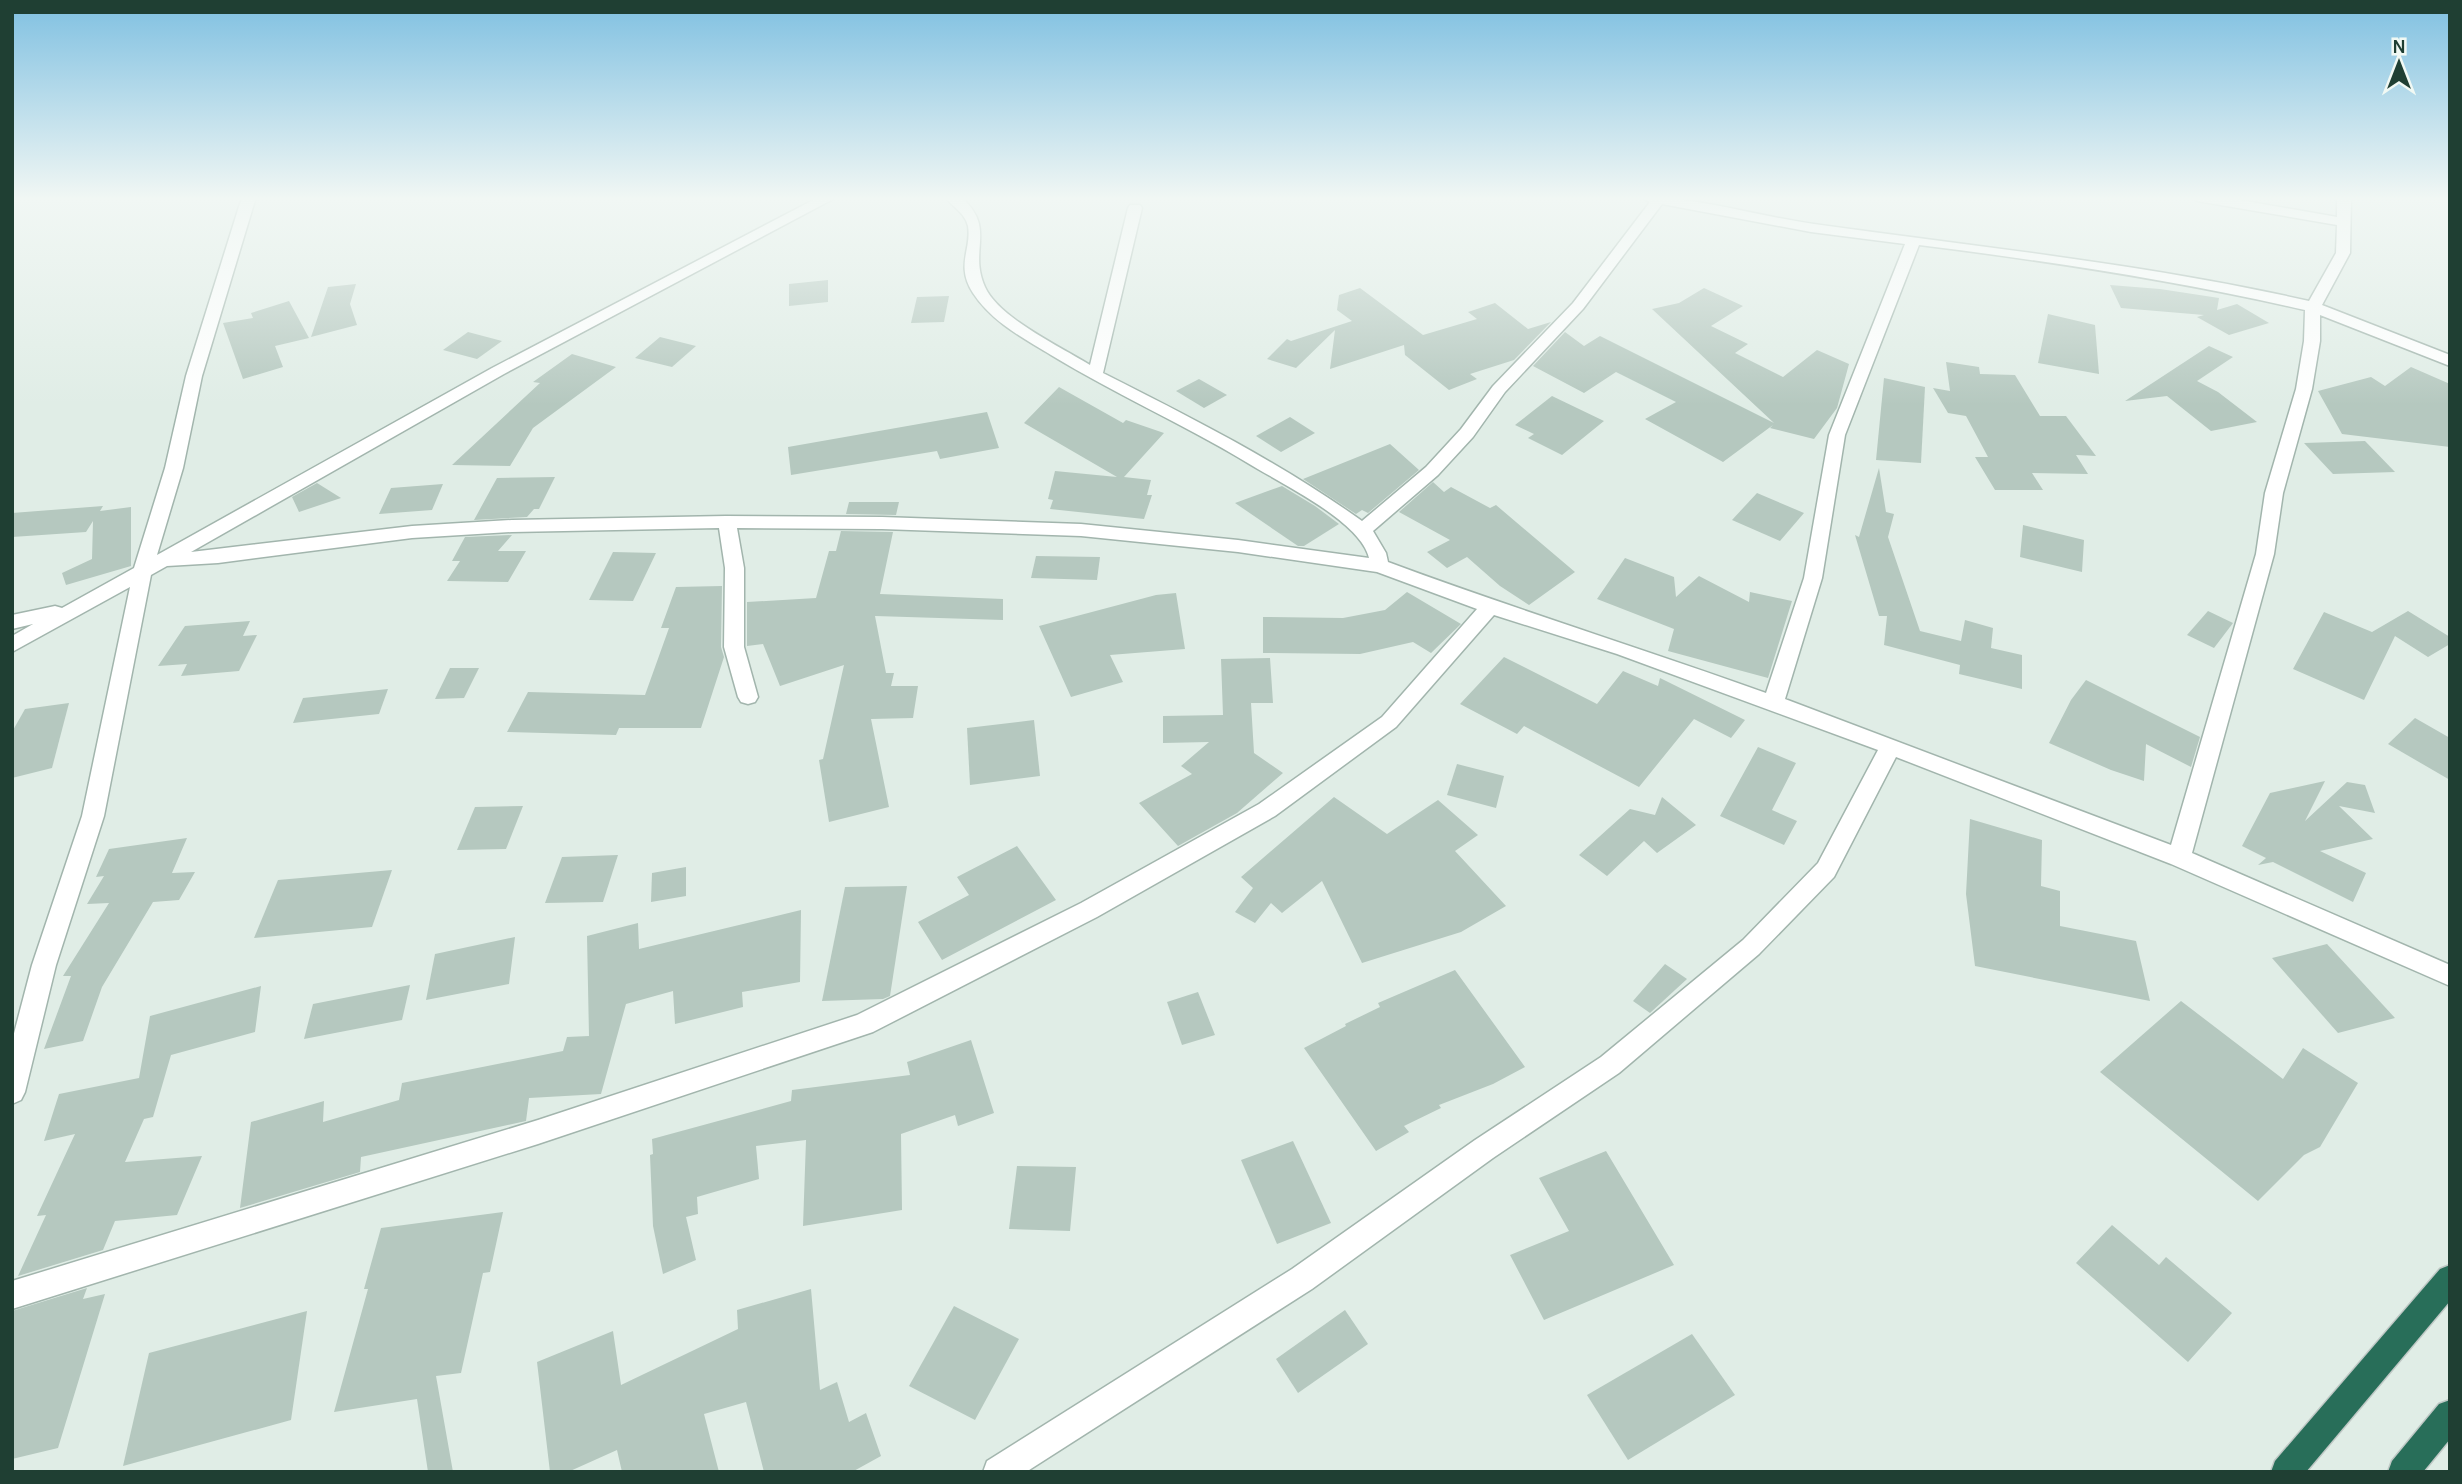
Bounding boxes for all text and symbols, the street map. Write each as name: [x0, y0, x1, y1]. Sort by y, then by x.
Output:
north arrow: [2364, 28, 2434, 98]
text: N: [2392, 36, 2406, 58]

